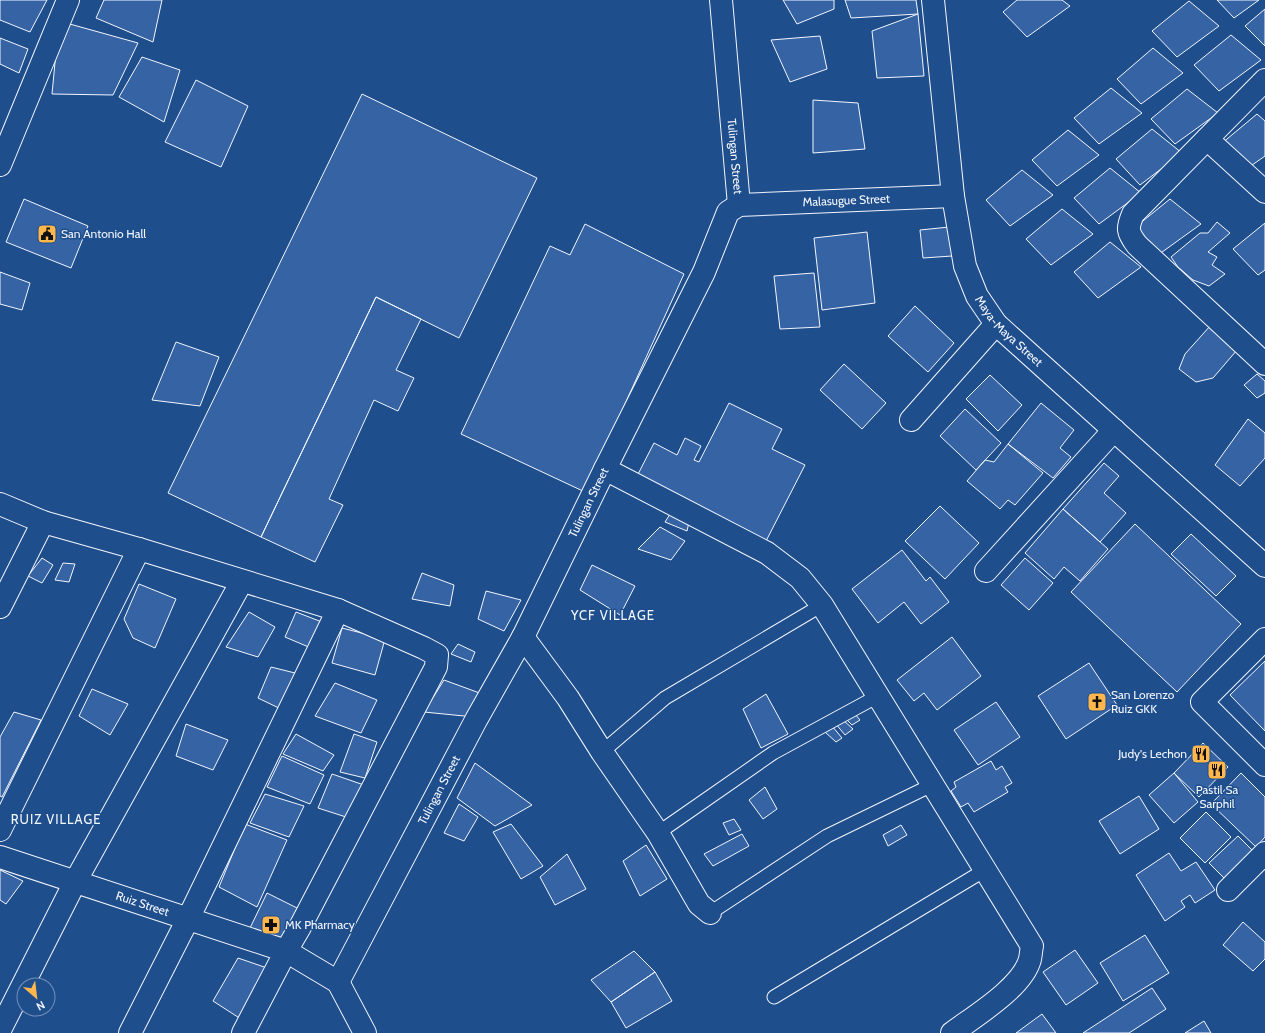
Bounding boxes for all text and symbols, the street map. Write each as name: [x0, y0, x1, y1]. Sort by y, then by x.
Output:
street label: Tulingan Street: [724, 118, 746, 195]
street label: Malasugue Street: [802, 191, 890, 209]
public building icon: San Antonio Hall: [36, 223, 58, 245]
place label: San Antonio Hall: [61, 226, 146, 241]
street label: Maya-Maya Street: [972, 293, 1046, 369]
street label: Tulingan Street: [565, 465, 611, 540]
district label: YCF VILLAGE: [570, 607, 655, 623]
place label: San Lorenzo Ruiz GKK: [1111, 687, 1175, 716]
church icon: San Lorenzo Ruiz GKK: [1086, 691, 1108, 713]
restaurant icon: Judy's Lechon: [1190, 743, 1212, 765]
place label: Judy's Lechon: [1117, 746, 1187, 761]
street label: Tulingan Street: [414, 753, 463, 827]
restaurant icon: Pastil Sa Sarphil: [1206, 759, 1228, 781]
place label: Pastil Sa Sarphil: [1196, 782, 1238, 811]
district label: RUIZ VILLAGE: [11, 811, 101, 827]
street label: Ruiz Street: [114, 888, 171, 919]
pharmacy icon: MK Pharmacy: [260, 914, 282, 936]
place label: MK Pharmacy: [285, 917, 355, 932]
north arrow: [16, 977, 56, 1017]
text: N: [34, 998, 47, 1014]

